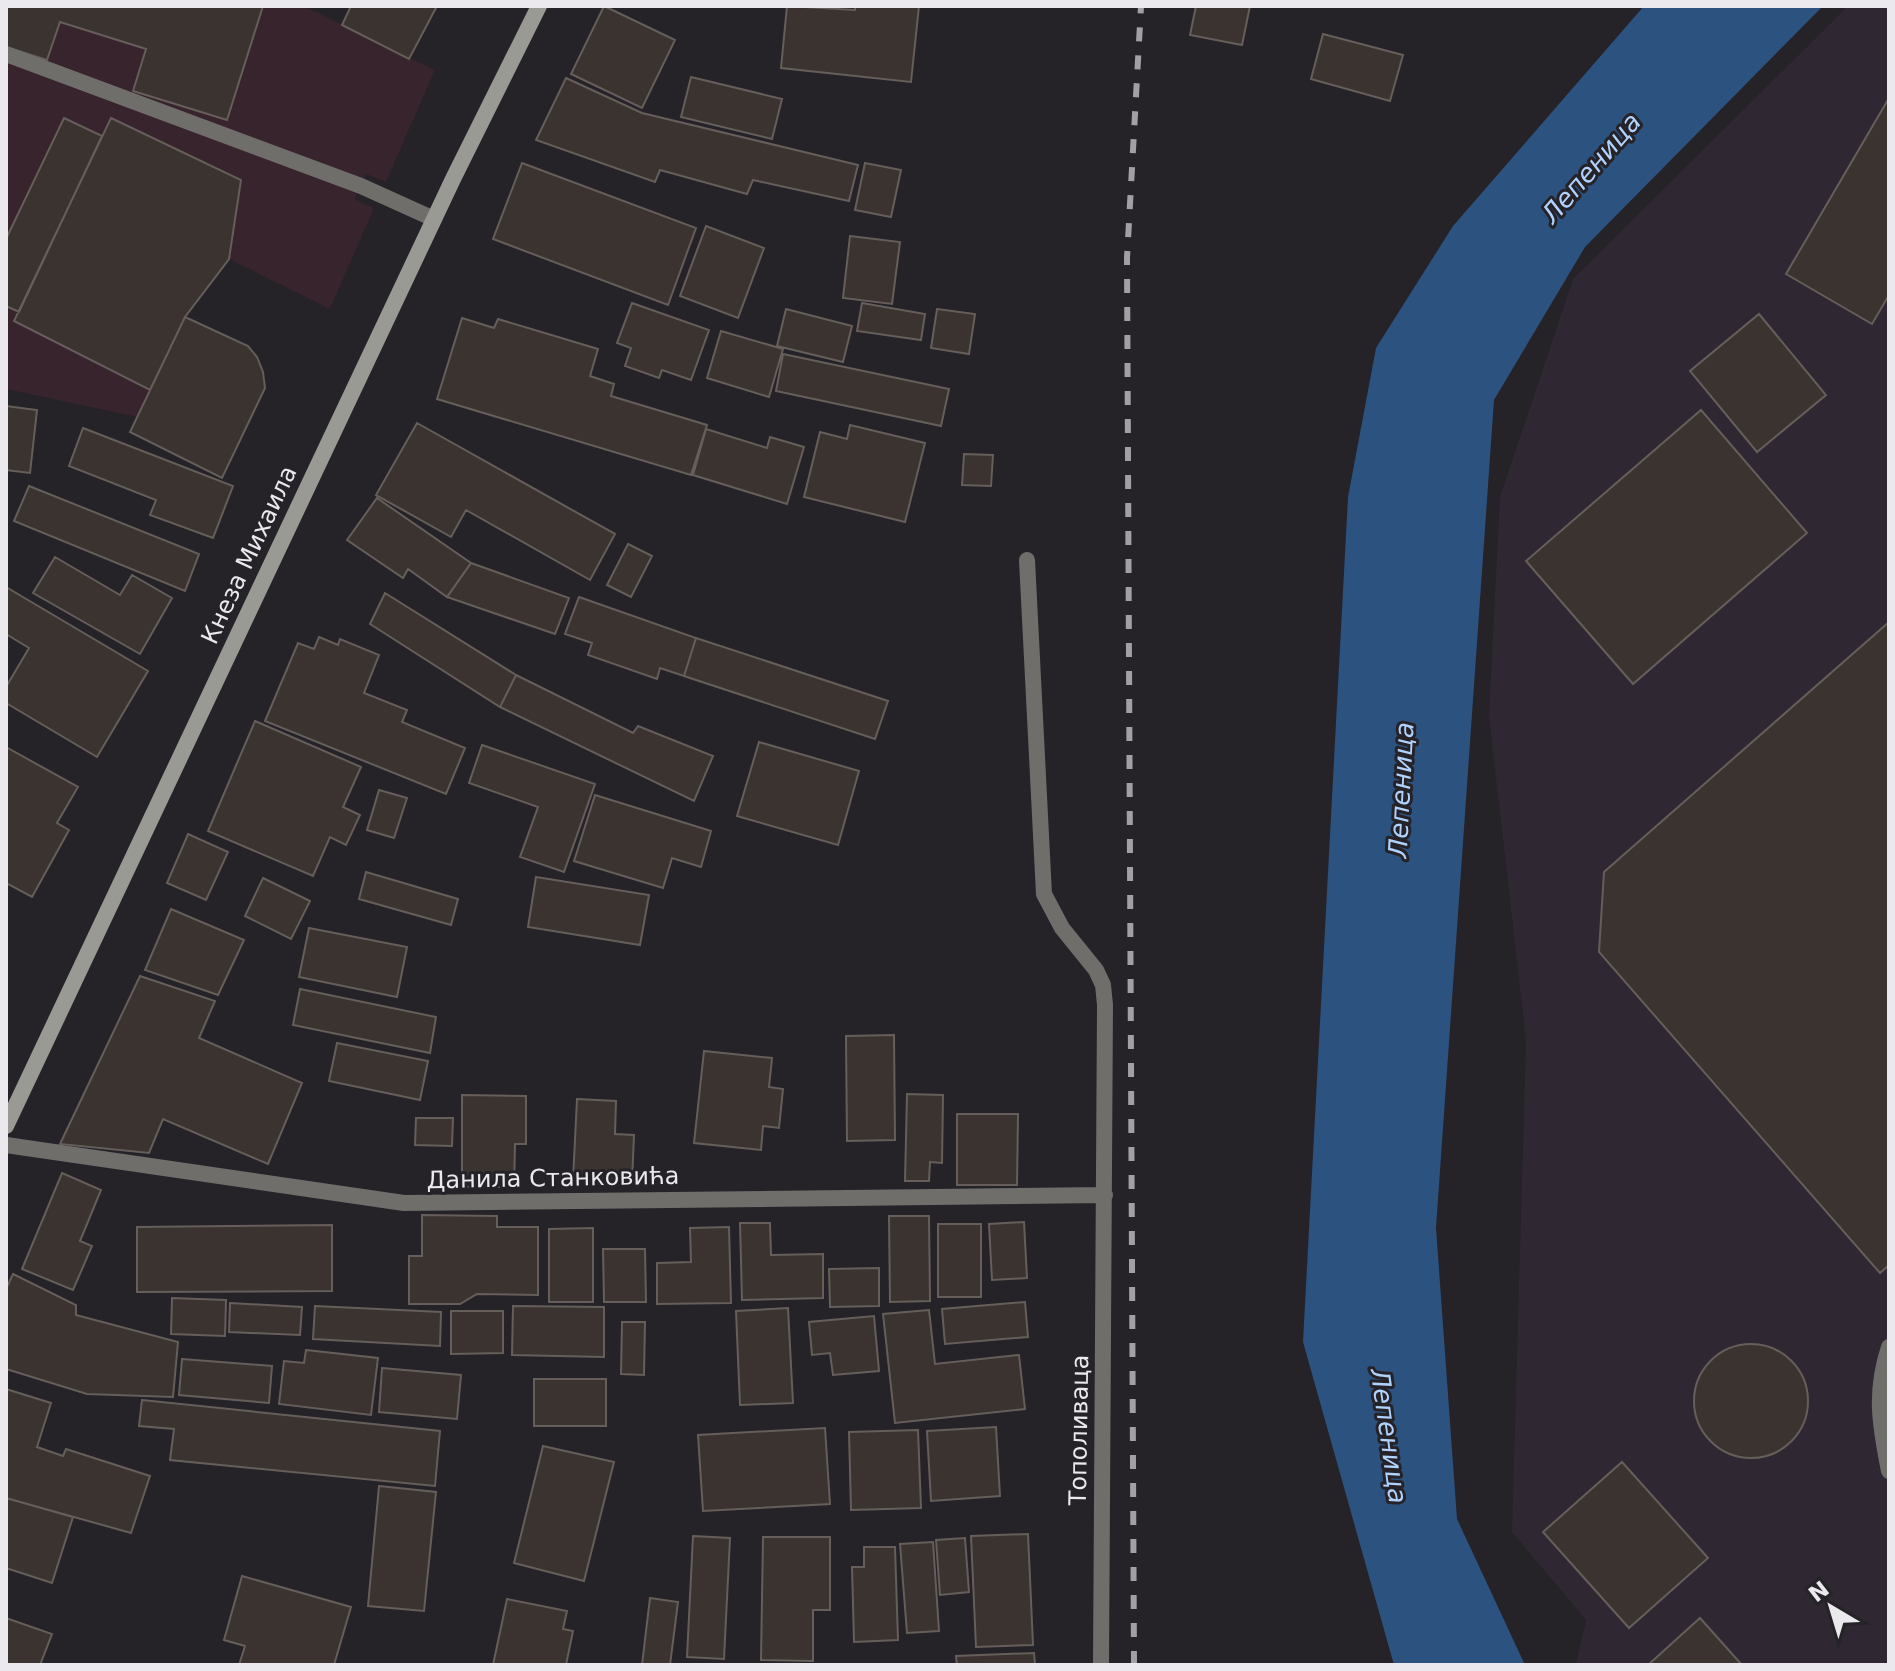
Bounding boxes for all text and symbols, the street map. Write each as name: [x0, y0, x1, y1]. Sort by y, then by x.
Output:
water label: Лепеница: [1534, 107, 1647, 230]
street label: Кнеза Михаила: [195, 461, 303, 649]
water label: Лепеница: [1382, 721, 1420, 860]
street label: Данила Станковића: [426, 1162, 680, 1194]
street label: Тополиваца: [1064, 1354, 1094, 1507]
water label: Лепеница: [1365, 1366, 1413, 1505]
north arrow: [1791, 1567, 1871, 1647]
text: N: [1804, 1576, 1834, 1607]

